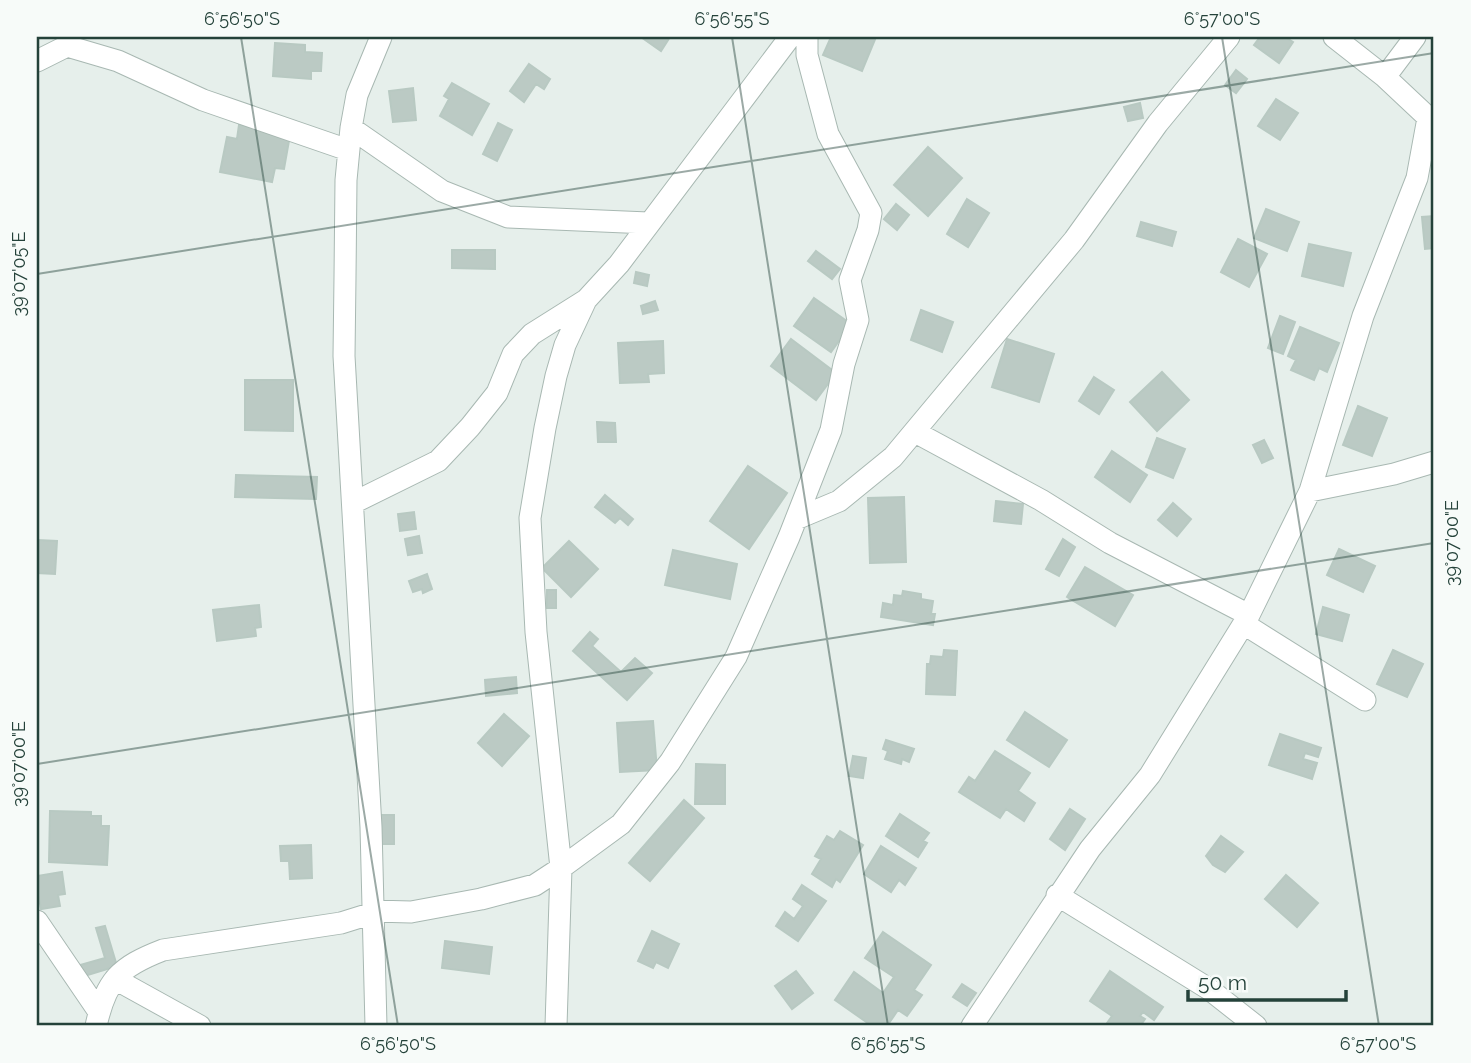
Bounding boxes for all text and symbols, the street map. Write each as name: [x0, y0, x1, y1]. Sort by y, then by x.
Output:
text: 6°56'50"S: [204, 8, 280, 29]
text: 6°56'55"S: [695, 8, 770, 29]
text: 6°57'00"S: [1184, 8, 1260, 29]
text: 39°07'05"E: [8, 231, 29, 317]
text: 39°07'00"E: [1441, 500, 1462, 586]
text: 39°07'00"E: [8, 721, 29, 807]
scale bar: [1188, 958, 1345, 1002]
text: 50 m: [1198, 970, 1247, 995]
text: 6°56'50"S: [360, 1033, 436, 1054]
text: 6°56'55"S: [851, 1033, 926, 1054]
text: 6°57'00"S: [1340, 1033, 1416, 1054]

